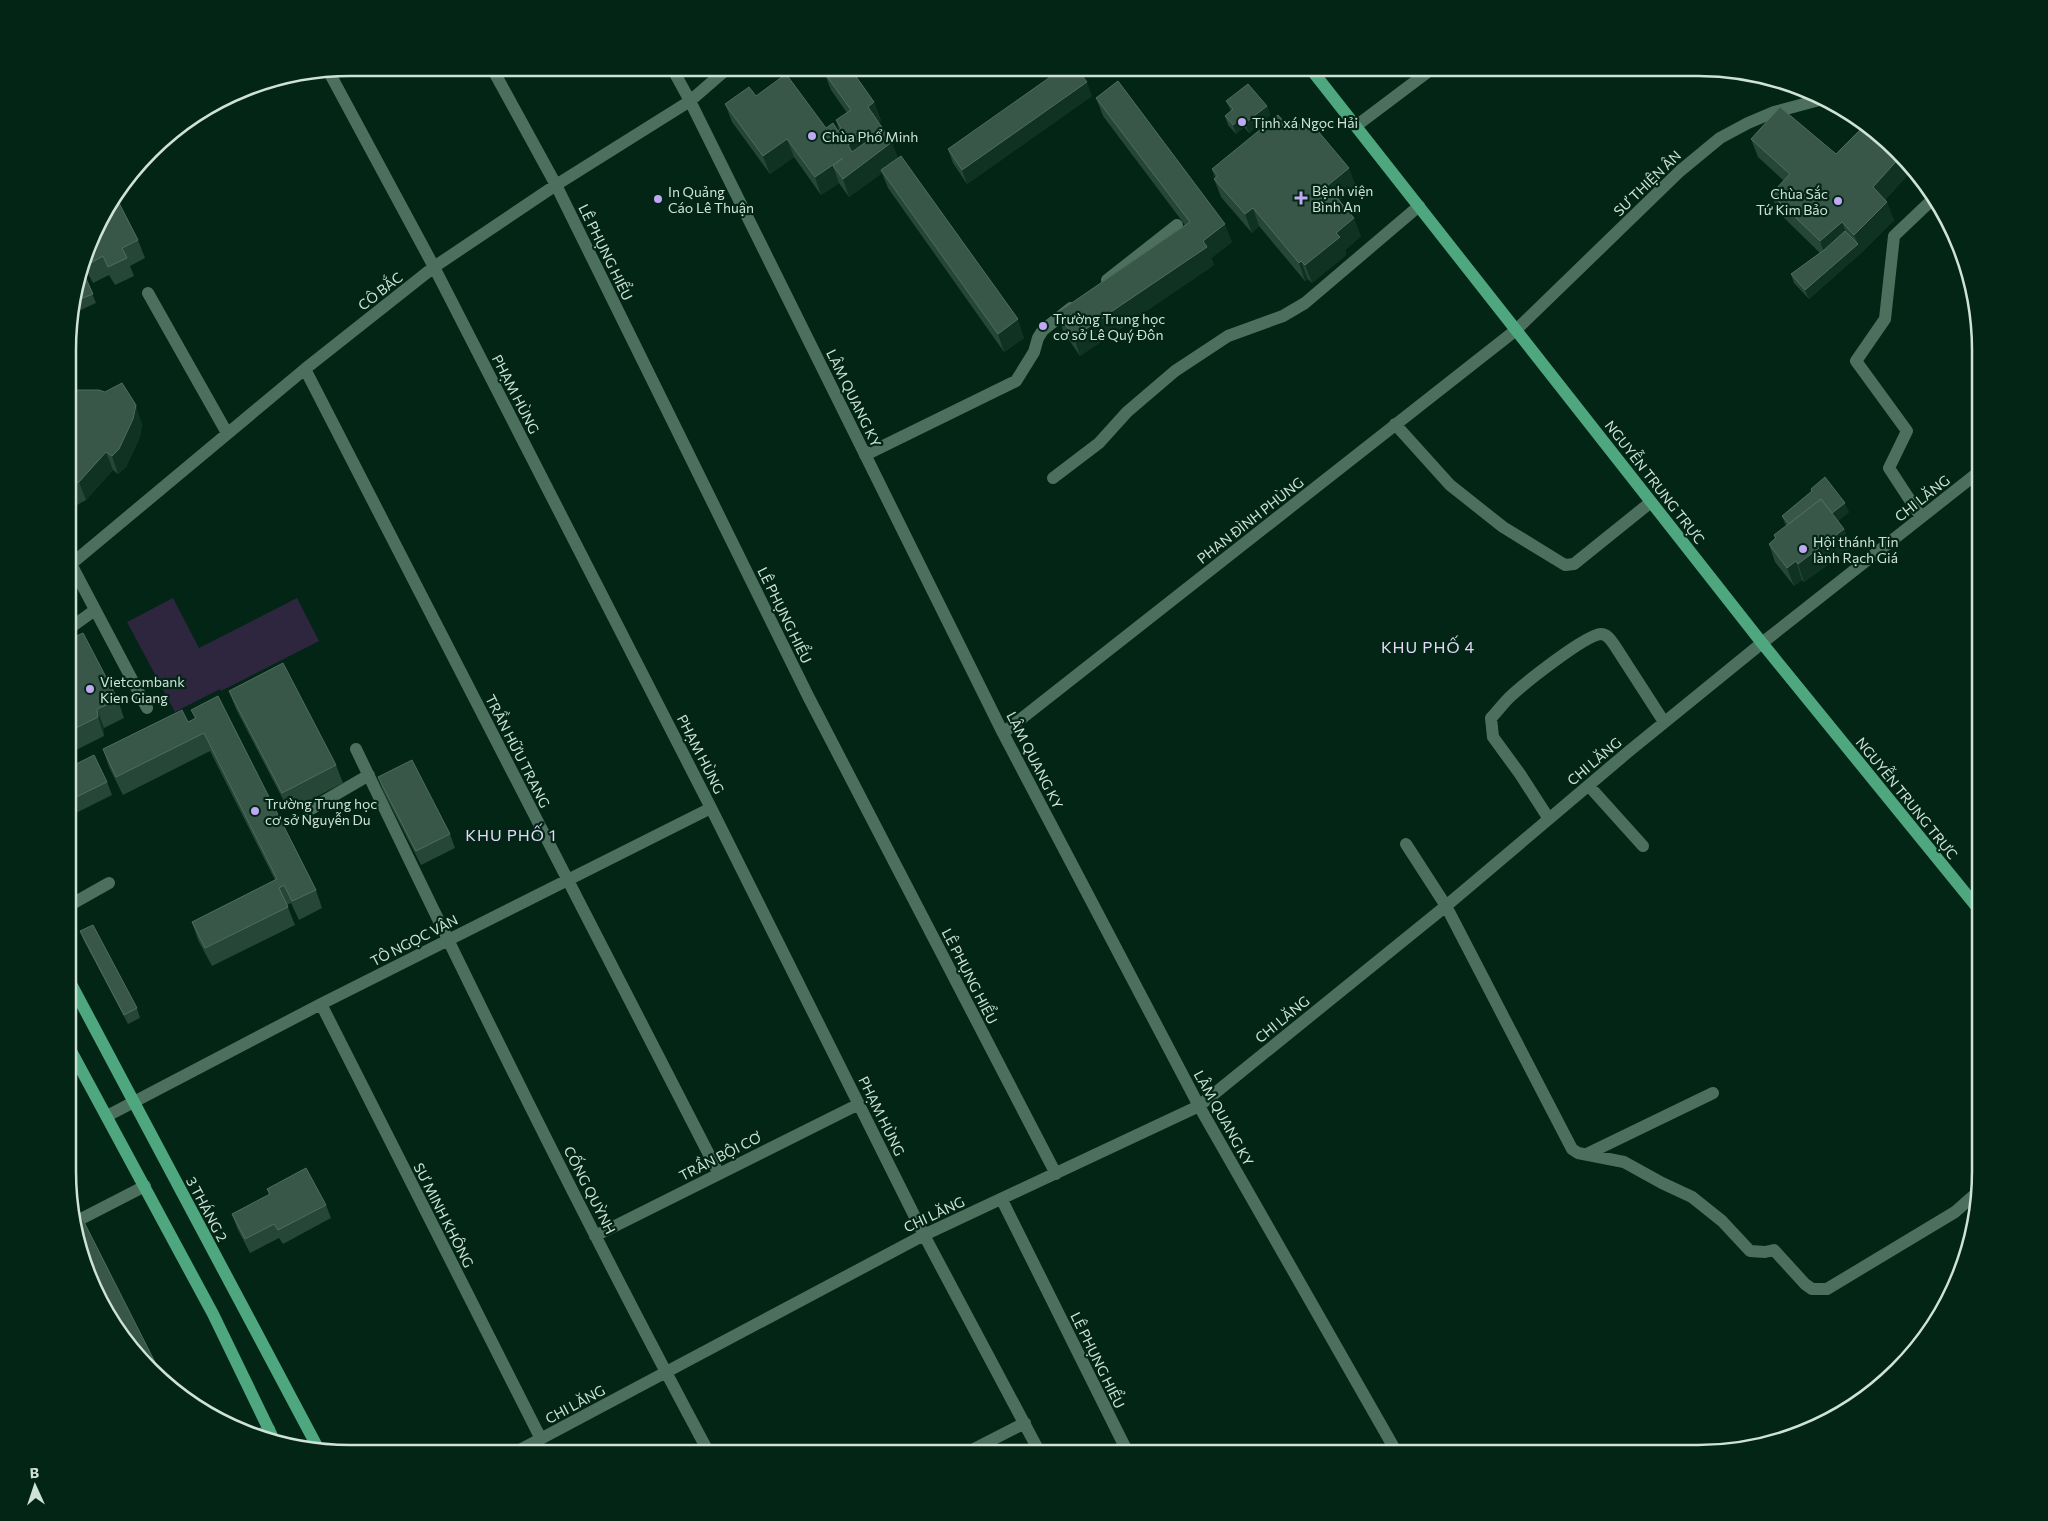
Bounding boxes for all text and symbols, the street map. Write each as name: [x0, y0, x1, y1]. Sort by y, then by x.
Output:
place label: Tịnh xá Ngọc Hải: [1252, 114, 1358, 131]
marker: Tịnh xá Ngọc Hải: [1236, 116, 1248, 128]
place label: Chùa Phổ Minh: [822, 128, 918, 145]
marker: Chùa Phổ Minh: [806, 130, 818, 142]
street label: SƯ THIỆN ÂN: [1610, 147, 1684, 219]
place label: Bệnh viện Bình An: [1312, 182, 1373, 215]
place label: In Quảng Cáo Lê Thuận: [668, 183, 754, 216]
place label: Chùa Sắc Tứ Kim Bảo: [1756, 185, 1828, 218]
marker: Bệnh viện Bình An: [1294, 191, 1308, 205]
marker: In Quảng Cáo Lê Thuận: [652, 193, 664, 205]
marker: Chùa Sắc Tứ Kim Bảo: [1832, 195, 1844, 207]
street label: LÊ PHỤNG HIỂU: [575, 200, 638, 303]
street label: CÔ BẮC: [353, 267, 406, 314]
place label: Trường Trung học cơ sở Lê Quý Đôn: [1053, 310, 1165, 343]
marker: Trường Trung học cơ sở Lê Quý Đôn: [1037, 320, 1049, 332]
street label: LÂM QUANG KY: [823, 346, 885, 450]
street label: PHẠM HÙNG: [489, 352, 543, 436]
street label: NGUYỄN TRUNG TRỰC: [1602, 416, 1710, 547]
street label: CHI LĂNG: [1891, 471, 1953, 525]
street label: PHAN ĐÌNH PHÙNG: [1193, 473, 1307, 567]
place label: Hội thánh Tin lành Rạch Giá: [1813, 533, 1898, 566]
marker: Hội thánh Tin lành Rạch Giá: [1797, 543, 1809, 555]
street label: LÊ PHỤNG HIỂU: [754, 563, 817, 666]
district label: KHU PHỐ 4: [1381, 635, 1475, 656]
place label: Vietcombank Kien Giang: [100, 673, 185, 706]
marker: Vietcombank Kien Giang: [84, 683, 96, 695]
street label: TRẦN HỮU TRANG: [482, 691, 555, 810]
street label: LÂM QUANG KY: [1003, 709, 1067, 811]
street label: PHẠM HÙNG: [674, 712, 728, 796]
street label: NGUYỄN TRUNG TRỰC: [1853, 732, 1963, 862]
street label: CHI LĂNG: [1564, 734, 1624, 788]
place label: Trường Trung học cơ sở Nguyễn Du: [265, 795, 377, 828]
marker: Trường Trung học cơ sở Nguyễn Du: [249, 805, 261, 817]
district label: KHU PHỐ 1: [465, 823, 557, 844]
street label: TÔ NGỌC VÂN: [367, 911, 461, 969]
street label: LÊ PHỤNG HIỂU: [939, 924, 1003, 1027]
street label: CHI LĂNG: [1251, 992, 1313, 1046]
street label: LÂM QUANG KY: [1191, 1067, 1257, 1169]
street label: PHẠM HÙNG: [855, 1073, 909, 1159]
street label: TRẦN BỘI CƠ: [676, 1127, 764, 1184]
street label: CỐNG QUỲNH: [561, 1142, 621, 1237]
street label: SƯ MINH KHÔNG: [410, 1160, 478, 1270]
street label: 3 THÁNG 2: [183, 1174, 231, 1245]
street label: CHI LĂNG: [901, 1193, 967, 1235]
street label: LÊ PHỤNG HIỂU: [1067, 1308, 1130, 1411]
street label: CHI LĂNG: [542, 1381, 608, 1427]
north arrow: [10, 1461, 60, 1511]
text: B: [29, 1464, 39, 1481]

